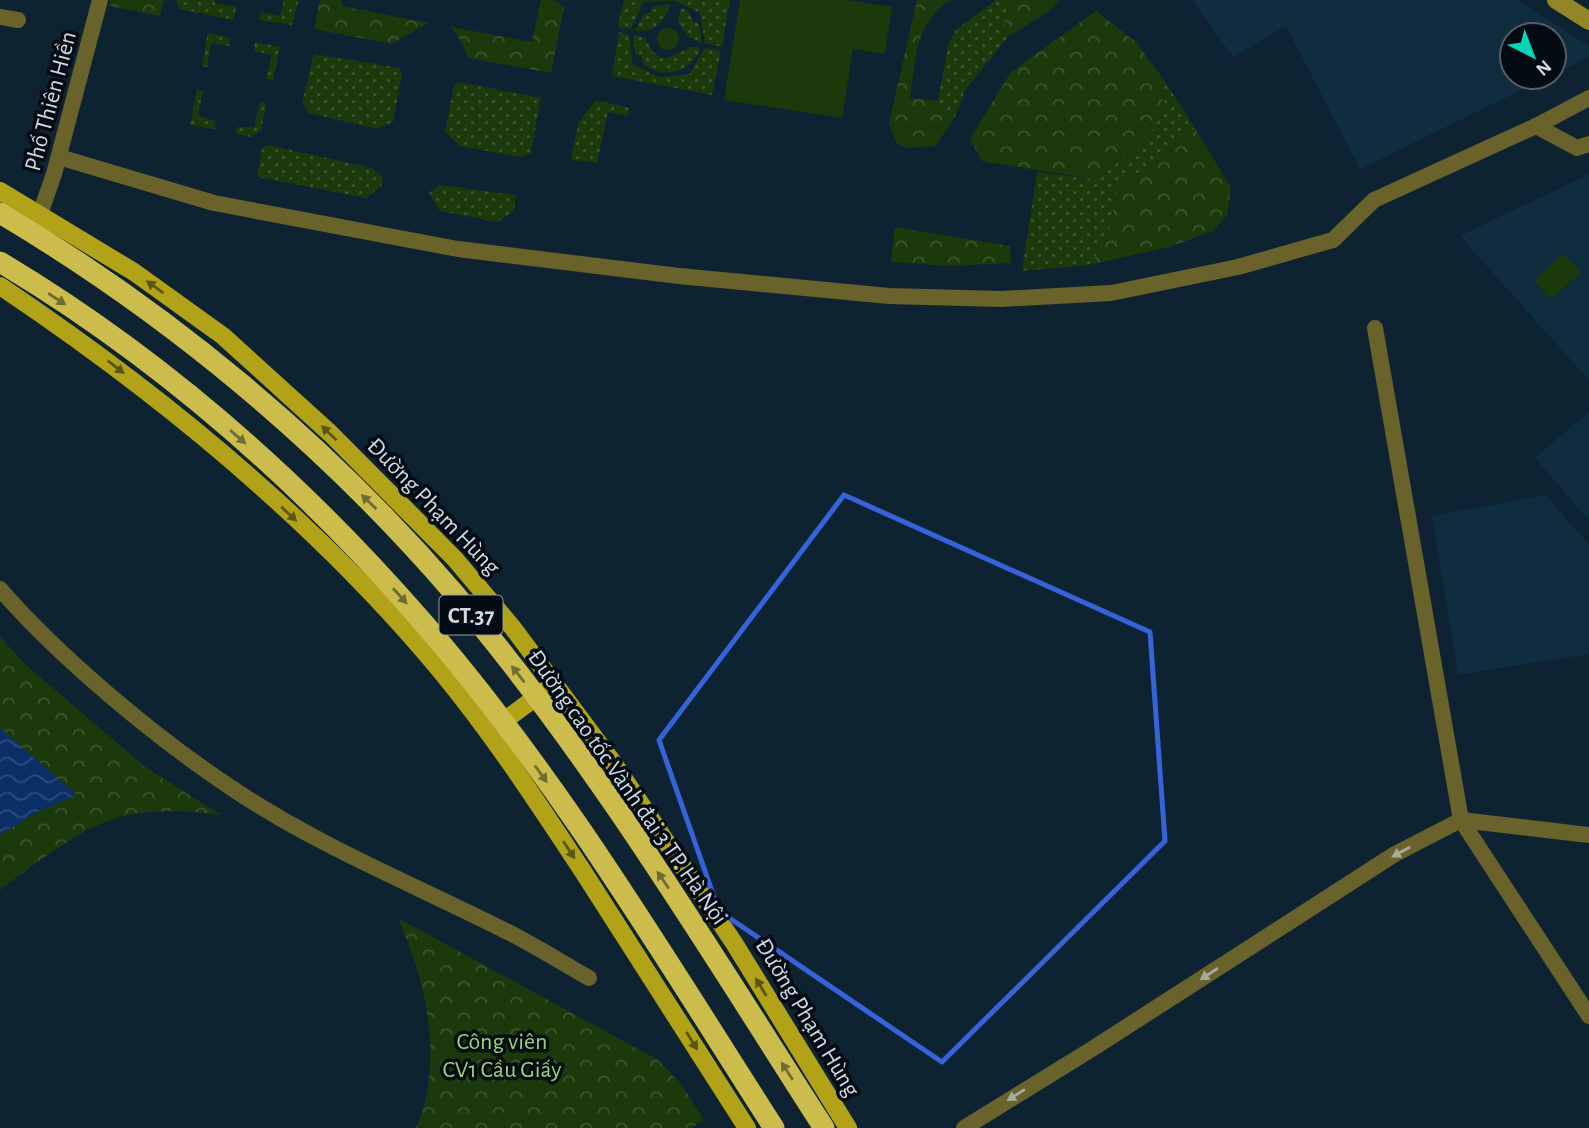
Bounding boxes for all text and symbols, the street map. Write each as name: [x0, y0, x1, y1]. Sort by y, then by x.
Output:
north arrow: [1498, 21, 1568, 91]
street label: Phố Thiên Hiền: [21, 29, 81, 174]
text: N: [1532, 56, 1555, 79]
one-way arrow: [146, 280, 164, 294]
one-way arrow: [48, 292, 66, 306]
one-way arrow: [107, 359, 125, 374]
one-way arrow: [321, 424, 338, 441]
one-way arrow: [229, 429, 247, 444]
street label: Đường Phạm Hùng: [362, 434, 505, 580]
one-way arrow: [361, 494, 377, 510]
one-way arrow: [280, 506, 297, 522]
one-way arrow: [391, 587, 407, 604]
road number: CT.37: [440, 596, 503, 635]
street label: Đường cao tốc Vành đai 3 TP. Hà Nội: [523, 646, 732, 929]
one-way arrow: [511, 665, 526, 683]
one-way arrow: [534, 765, 548, 784]
one-way arrow: [562, 840, 575, 860]
one-way arrow: [1391, 846, 1410, 858]
one-way arrow: [656, 871, 670, 889]
street label: Đường Phạm Hùng: [751, 934, 864, 1101]
one-way arrow: [1200, 967, 1218, 981]
one-way arrow: [754, 977, 767, 996]
park label: Công viên CV1 Cầu Giấy: [442, 1030, 562, 1082]
one-way arrow: [685, 1031, 698, 1051]
one-way arrow: [781, 1061, 794, 1080]
one-way arrow: [1007, 1088, 1026, 1101]

